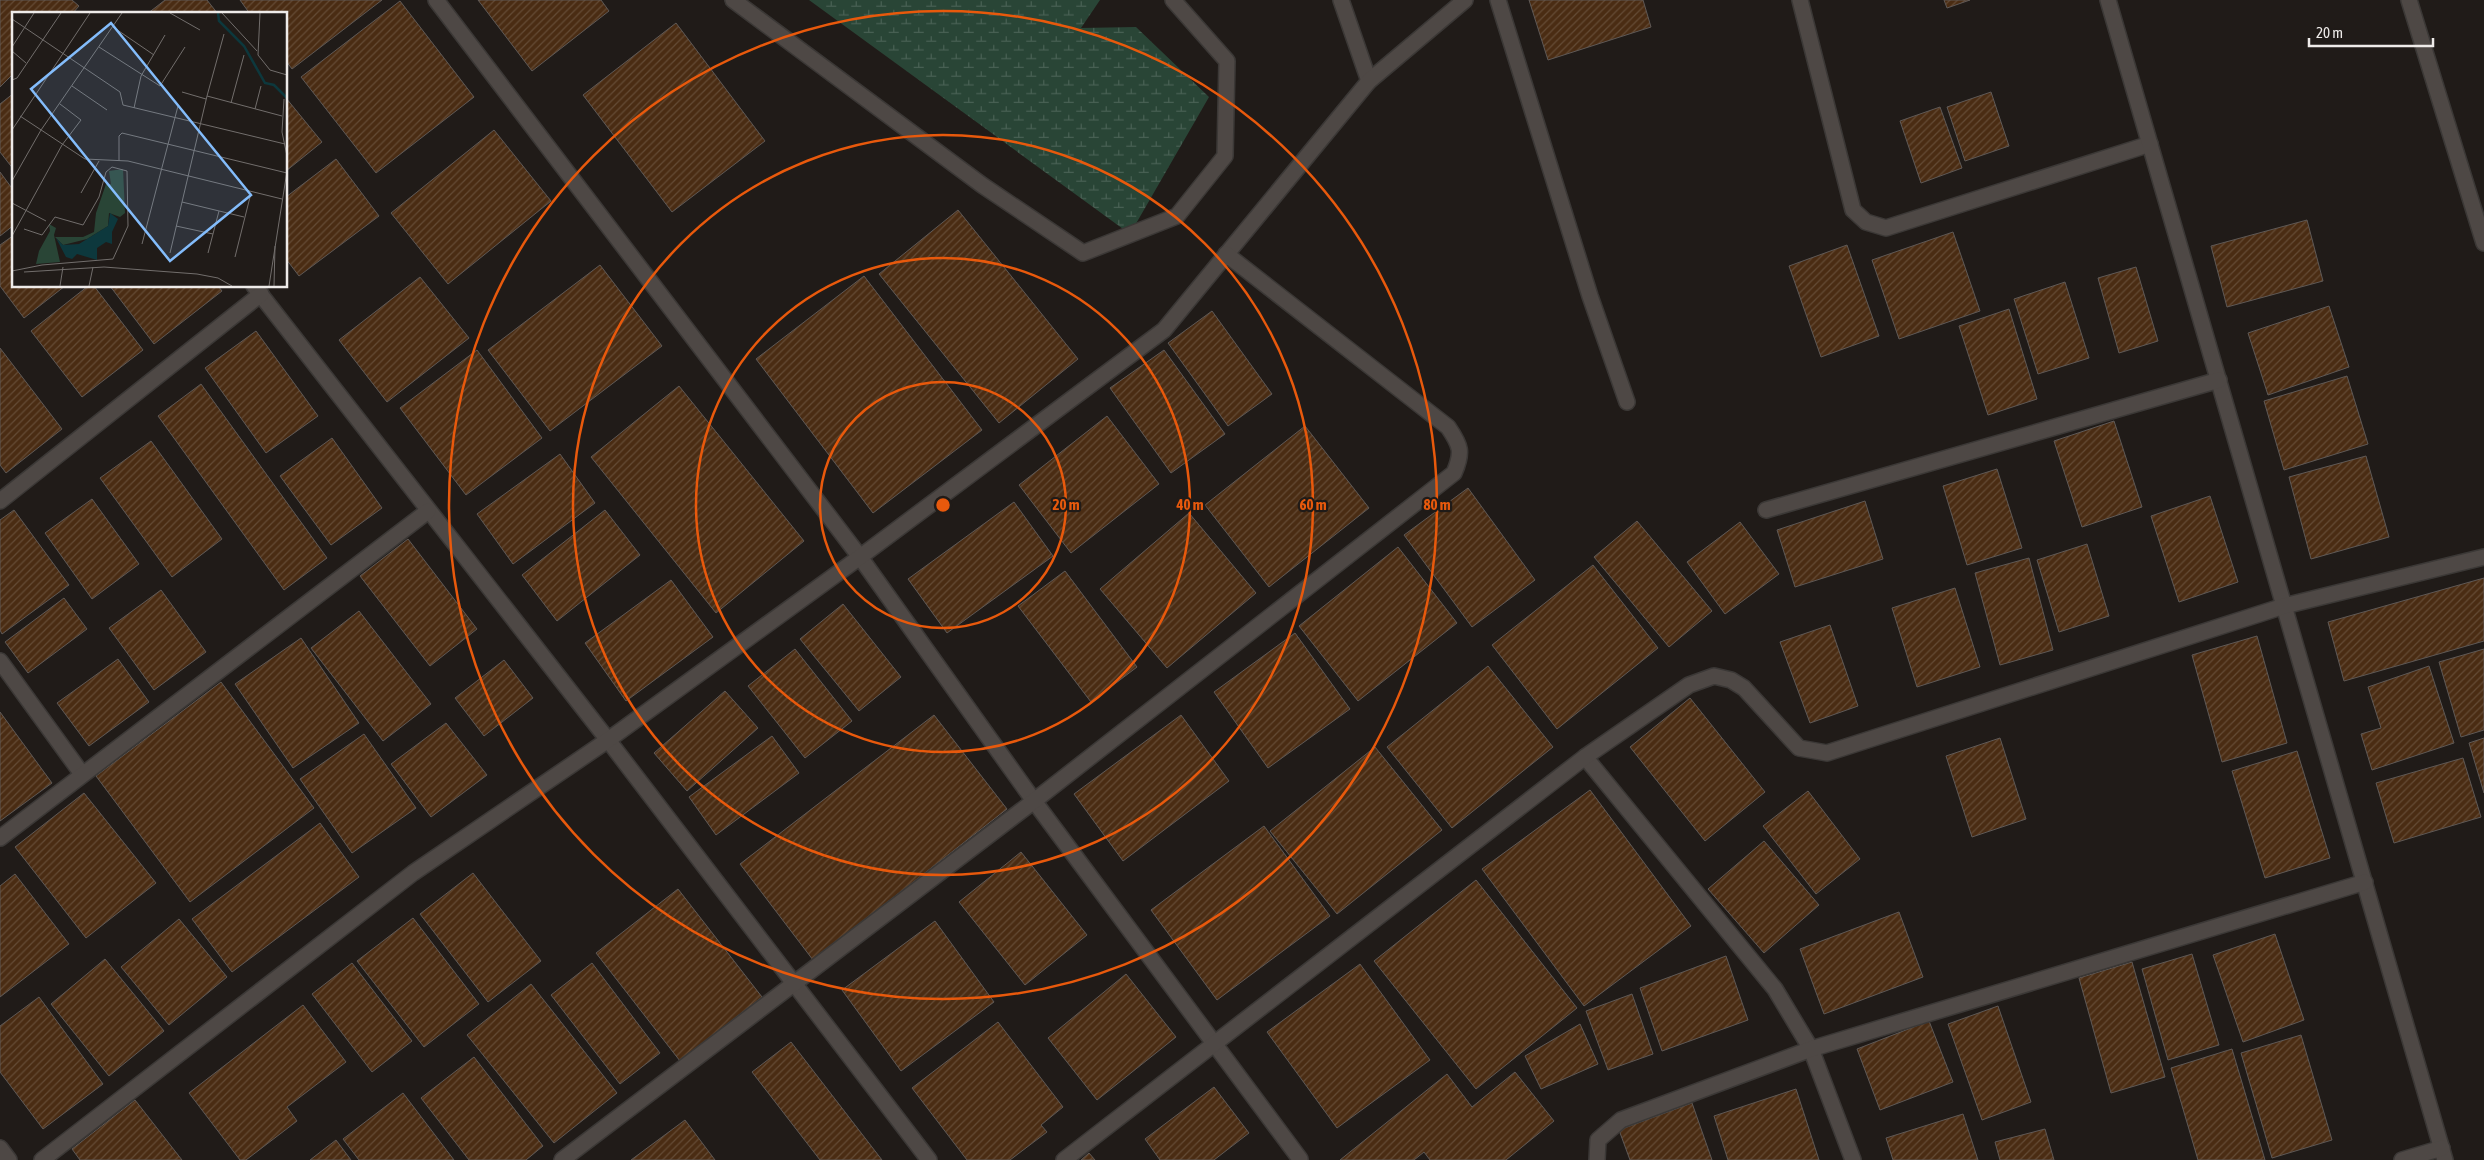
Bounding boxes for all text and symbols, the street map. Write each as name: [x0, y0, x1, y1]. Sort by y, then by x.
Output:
inset map: [12, 12, 288, 288]
scale bar: [2309, 15, 2433, 47]
text: 20 m: [2316, 24, 2343, 41]
centre of rings: [934, 496, 952, 514]
text: 20 m: [1053, 496, 1080, 513]
text: 40 m: [1176, 496, 1204, 513]
text: 60 m: [1300, 496, 1327, 513]
text: 80 m: [1424, 496, 1451, 513]

